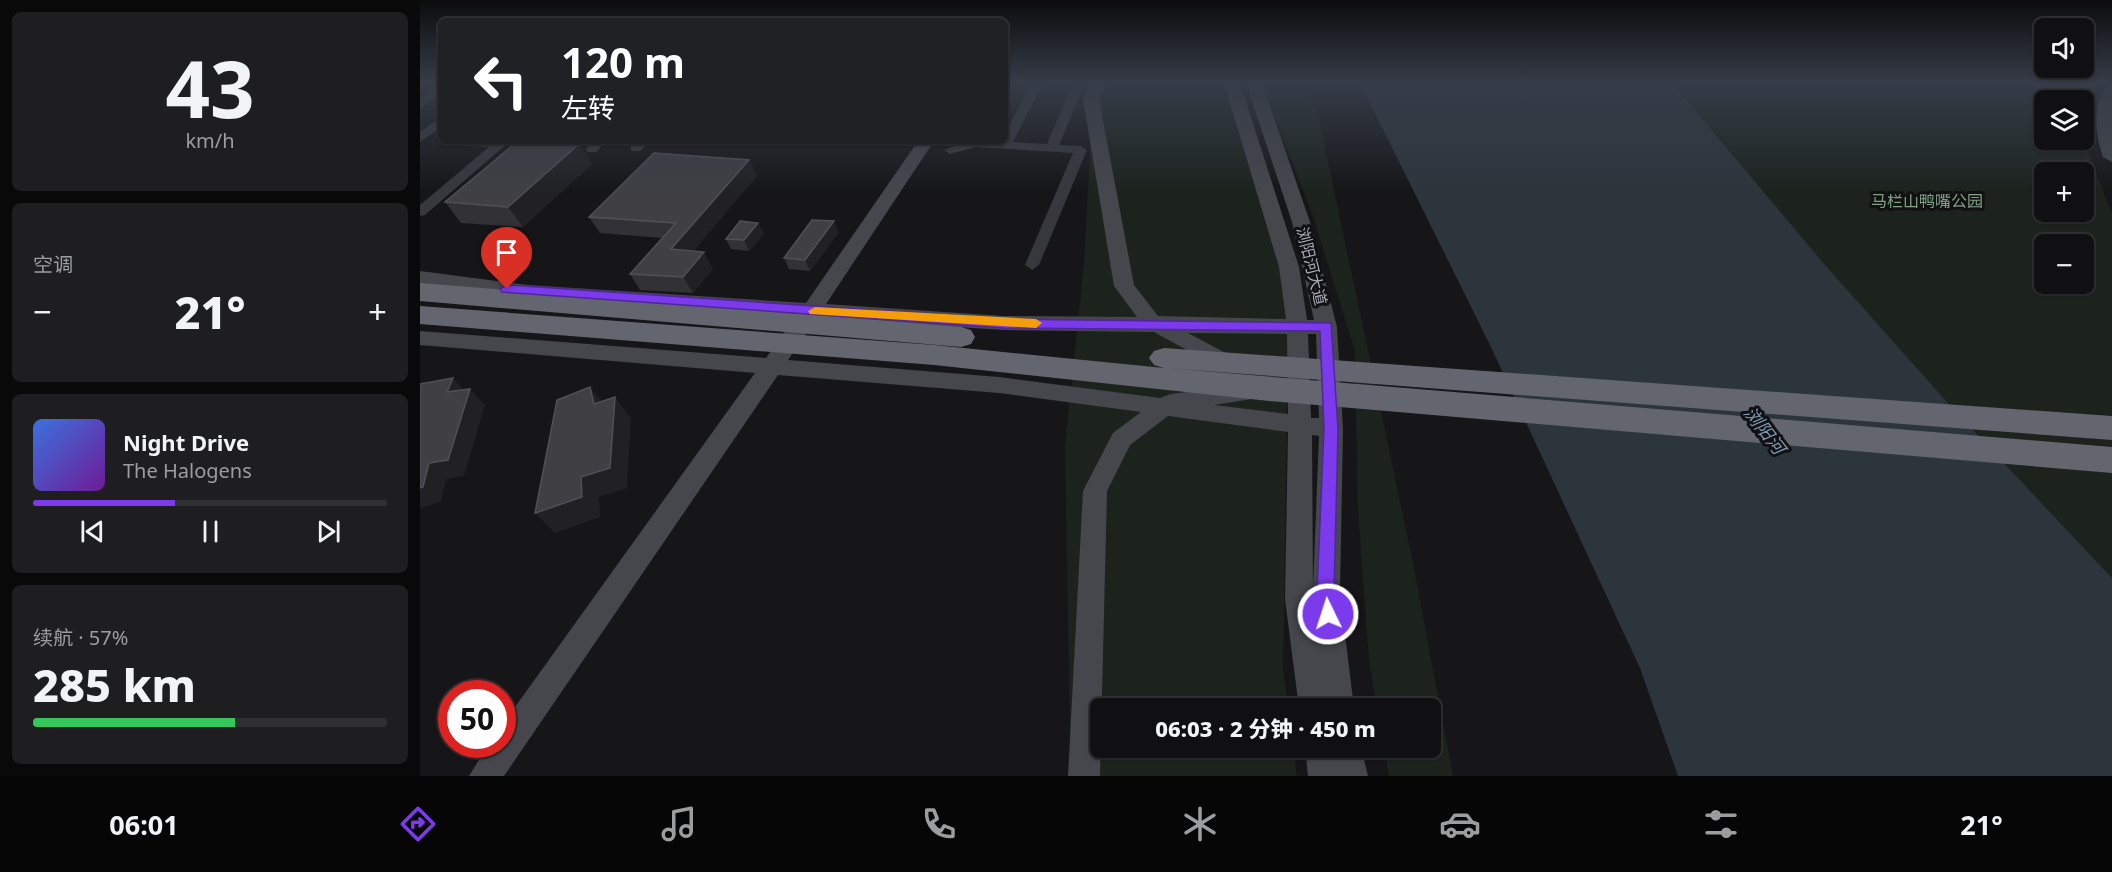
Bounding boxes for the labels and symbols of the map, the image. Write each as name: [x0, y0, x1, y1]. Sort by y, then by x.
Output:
park label: 马栏山鸭嘴公园: [1871, 190, 1983, 212]
street label: 浏阳河大道: [1292, 225, 1332, 307]
pin: [481, 227, 532, 289]
water label: 浏阳河: [1739, 401, 1793, 461]
position arrow: [1296, 582, 1360, 646]
speed limit sign: 50: [438, 680, 516, 758]

